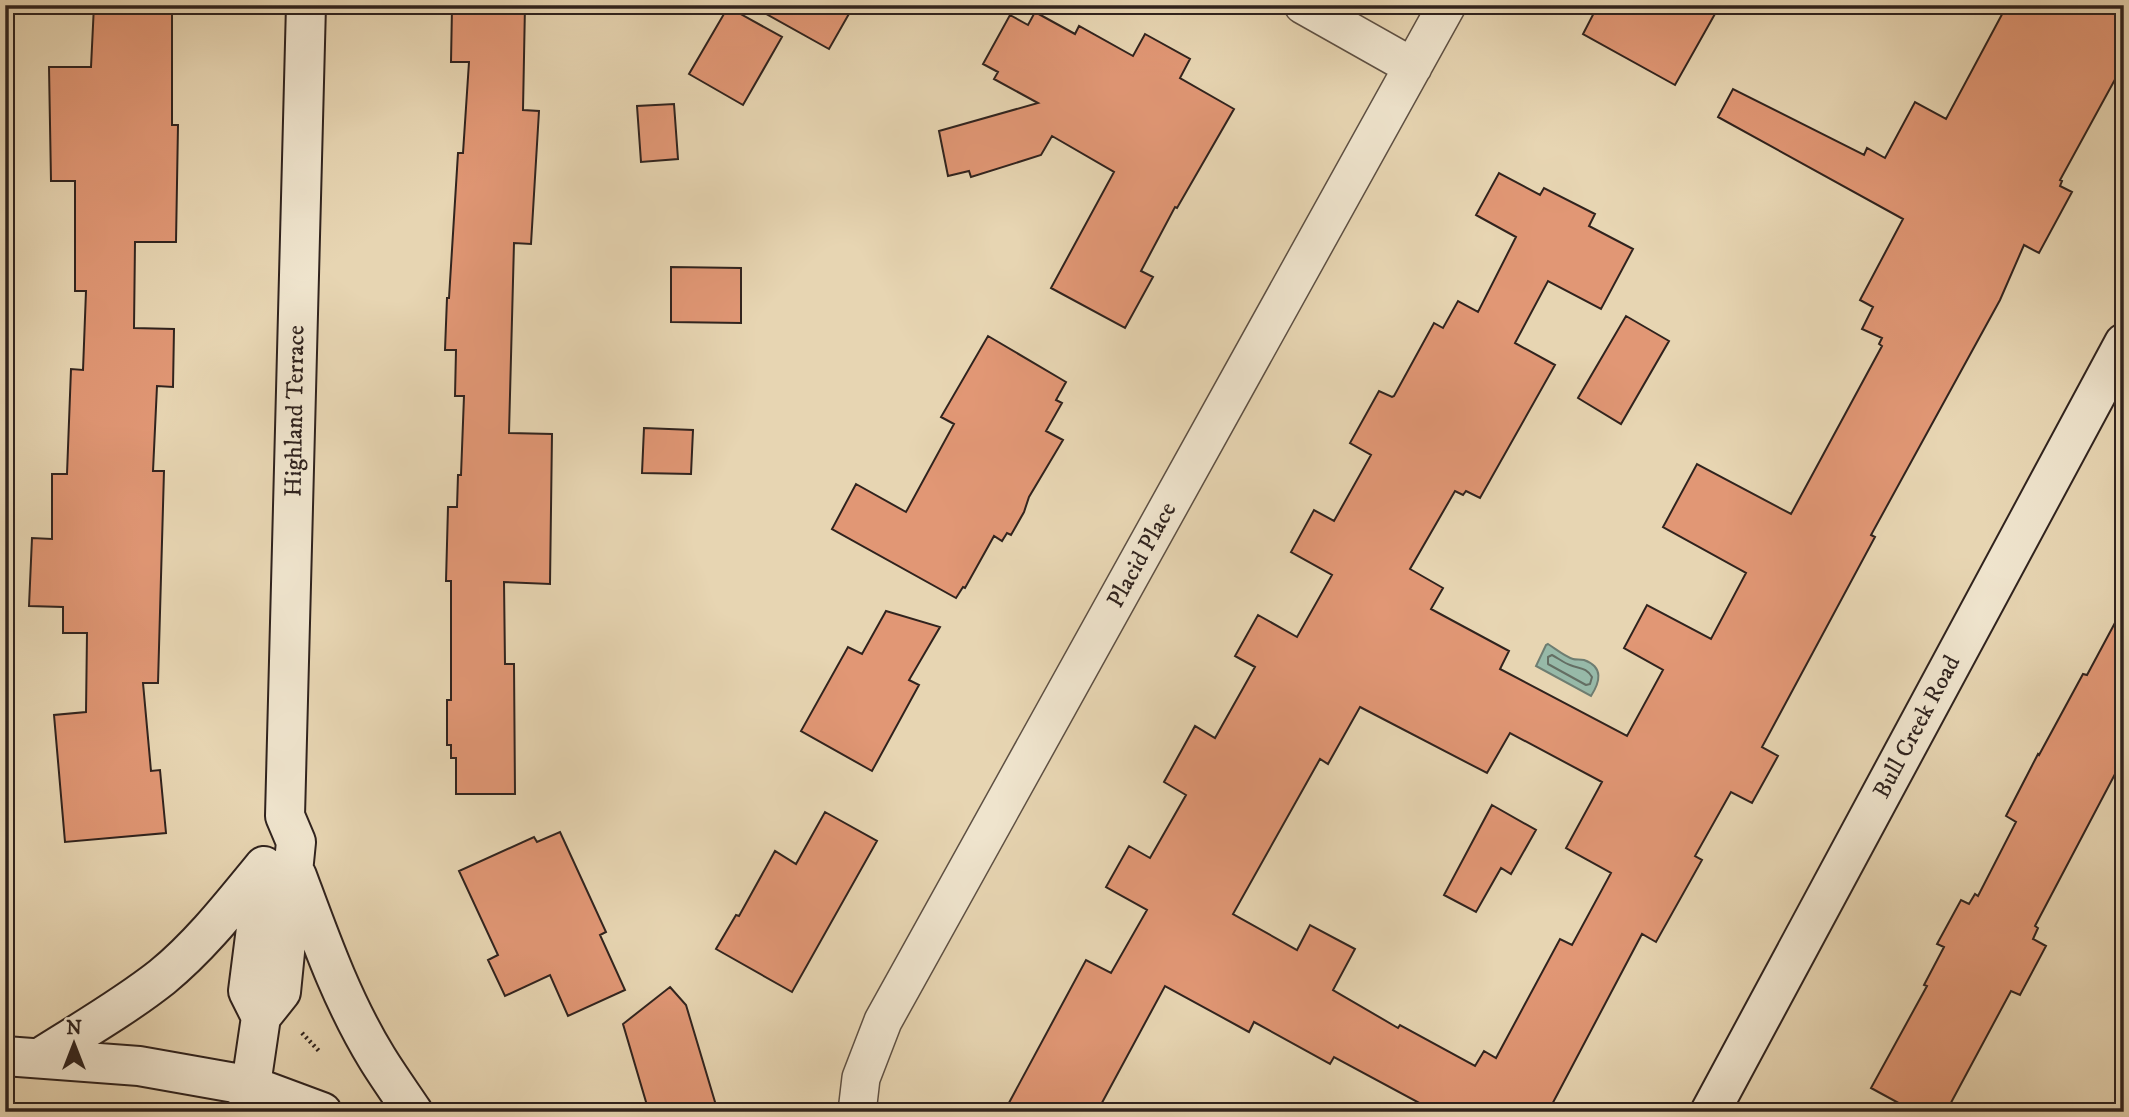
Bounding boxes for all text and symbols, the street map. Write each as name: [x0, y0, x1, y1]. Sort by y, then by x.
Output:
street label: Highland Terrace: [279, 325, 311, 497]
street label: Placid Place: [1101, 497, 1183, 613]
street label: Bull Creek Road: [1867, 650, 1967, 804]
north arrow: [38, 1009, 108, 1078]
text: N: [66, 1017, 82, 1040]

